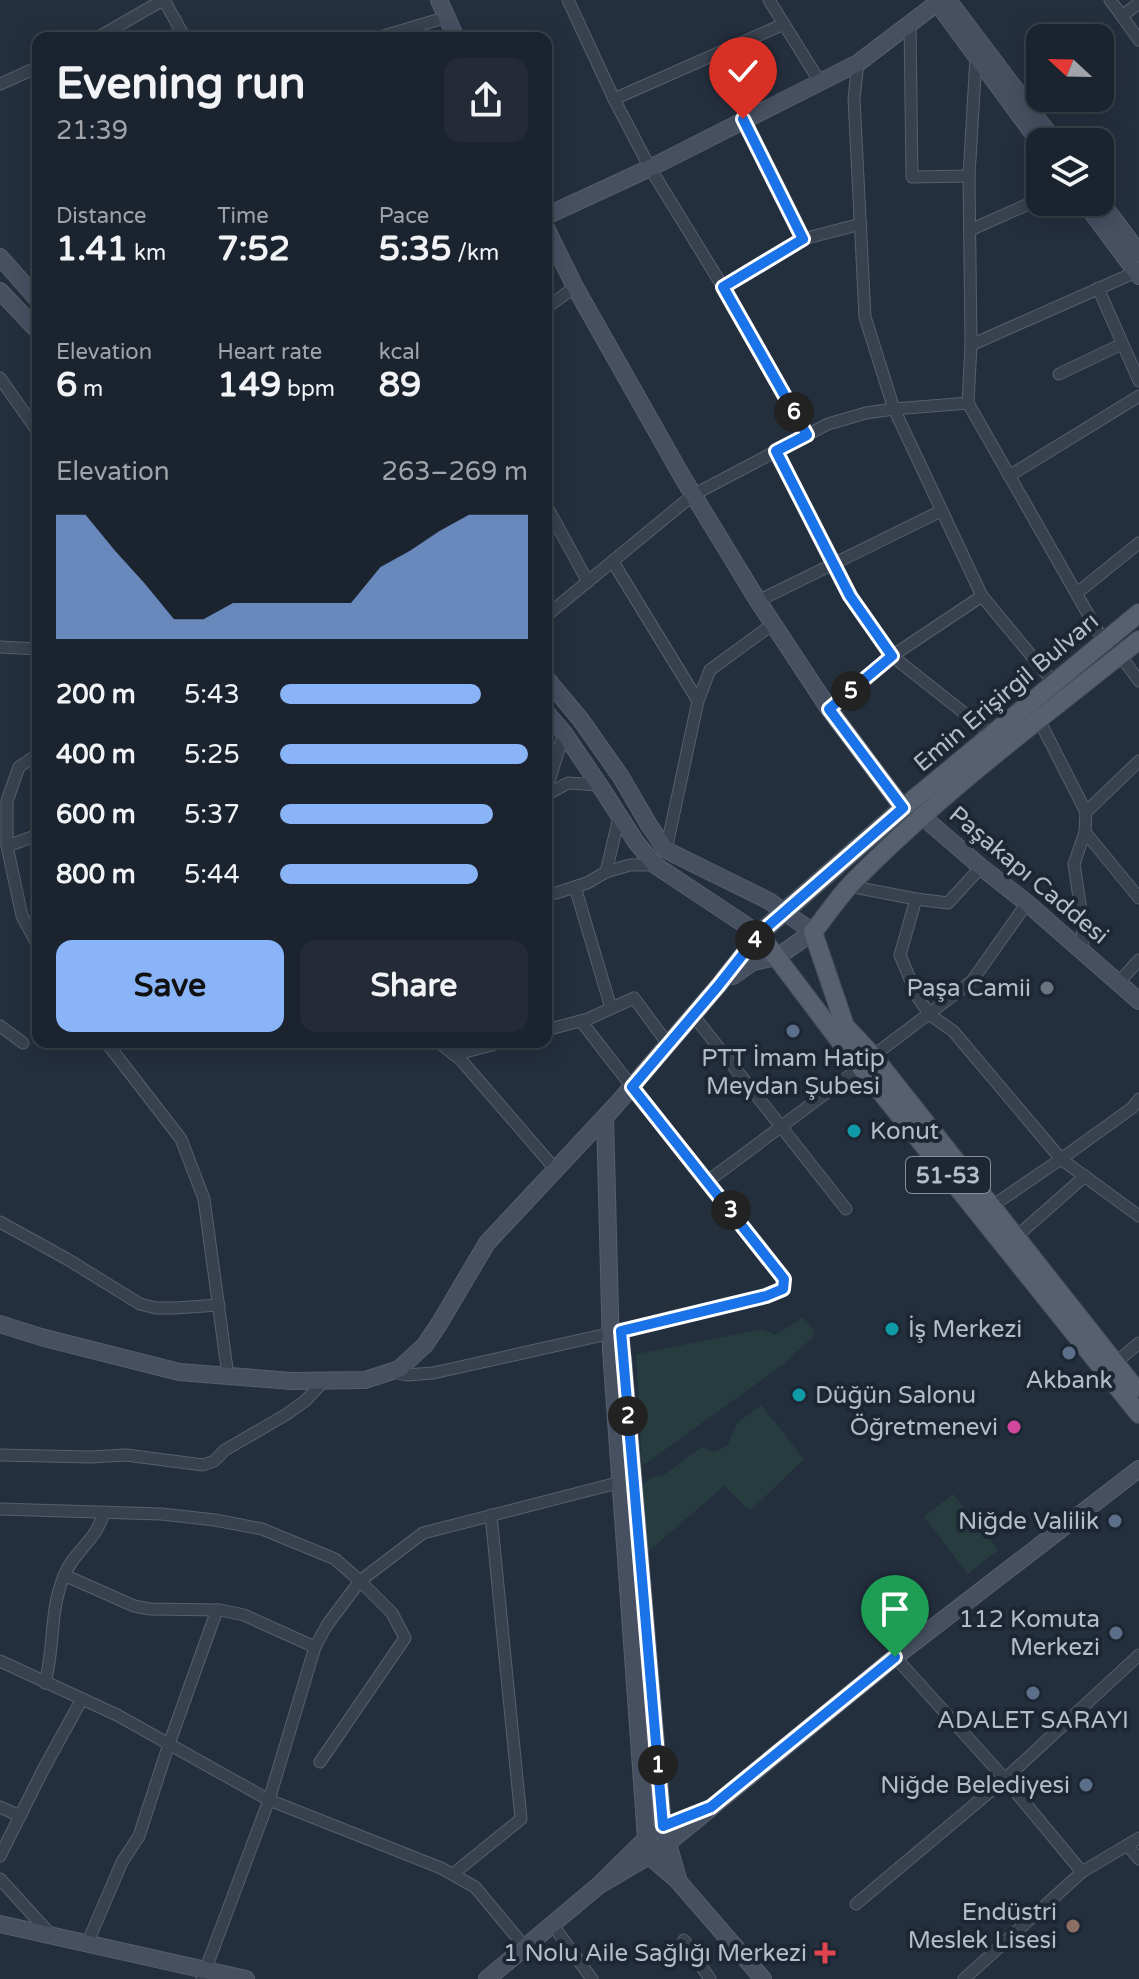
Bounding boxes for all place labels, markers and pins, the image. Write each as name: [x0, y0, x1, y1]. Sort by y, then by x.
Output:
pin: [709, 37, 777, 119]
pin: 6: [774, 392, 814, 432]
pin: 5: [831, 671, 871, 711]
pin: 4: [735, 920, 775, 960]
place label: Paşa Camii: [907, 974, 1031, 1003]
marker: Paşa Camii: [1038, 979, 1056, 997]
marker: PTT İmam Hatip Meydan Şubesi: [784, 1022, 802, 1040]
place label: PTT İmam Hatip Meydan Şubesi: [701, 1044, 885, 1101]
place label: Konut: [870, 1117, 939, 1146]
marker: Konut: [845, 1122, 863, 1140]
pin: 3: [711, 1190, 751, 1230]
place label: İş Merkezi: [908, 1315, 1022, 1344]
marker: İş Merkezi: [883, 1320, 901, 1338]
marker: Akbank: [1060, 1344, 1078, 1362]
place label: Akbank: [1025, 1366, 1113, 1395]
place label: Düğün Salonu: [815, 1381, 976, 1410]
marker: Düğün Salonu: [790, 1386, 808, 1404]
pin: 2: [608, 1396, 648, 1436]
place label: Öğretmenevi: [850, 1413, 998, 1442]
marker: Öğretmenevi: [1005, 1418, 1023, 1436]
place label: Niğde Valilik: [958, 1507, 1099, 1536]
marker: Niğde Valilik: [1106, 1512, 1124, 1530]
pin: [861, 1575, 929, 1657]
place label: 112 Komuta Merkezi: [959, 1605, 1100, 1662]
marker: 112 Komuta Merkezi: [1107, 1624, 1125, 1642]
marker: ADALET SARAYI: [1024, 1684, 1042, 1702]
place label: ADALET SARAYI: [937, 1706, 1129, 1735]
pin: 1: [638, 1745, 678, 1785]
place label: Niğde Belediyesi: [880, 1771, 1070, 1800]
marker: Niğde Belediyesi: [1077, 1776, 1095, 1794]
place label: Endüstri Meslek Lisesi: [908, 1898, 1057, 1955]
marker: Endüstri Meslek Lisesi: [1064, 1917, 1082, 1935]
place label: 1 Nolu Aile Sağlığı Merkezi: [503, 1939, 807, 1968]
marker: 1 Nolu Aile Sağlığı Merkezi: [814, 1942, 836, 1964]

